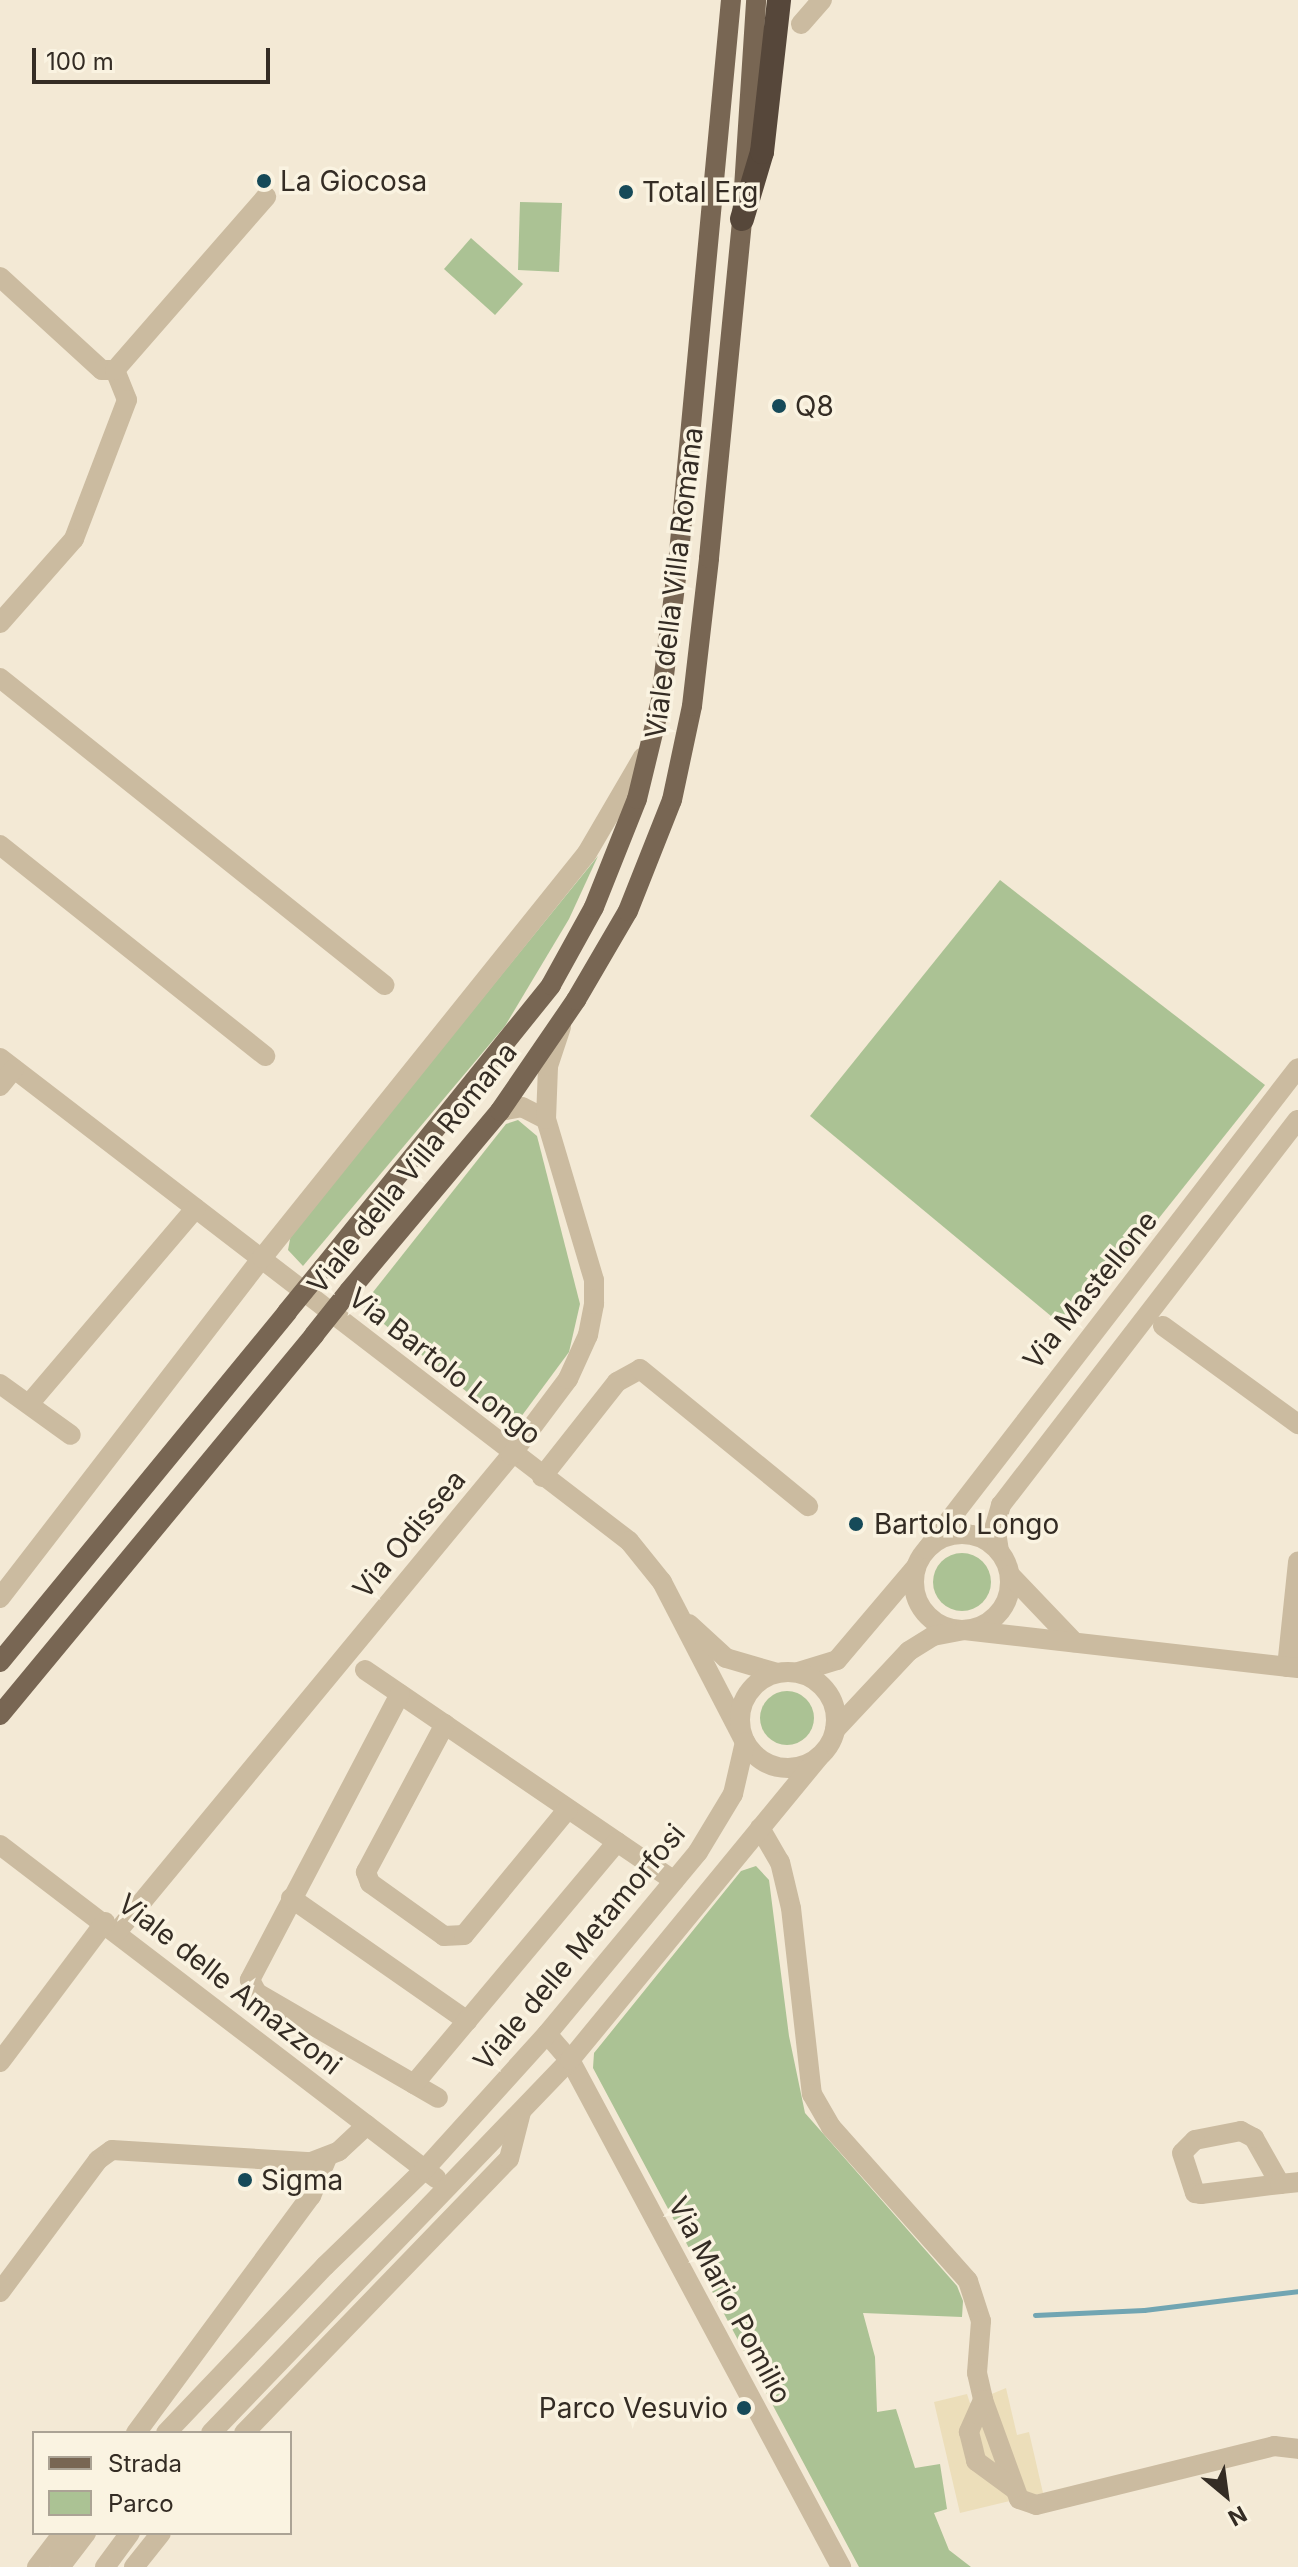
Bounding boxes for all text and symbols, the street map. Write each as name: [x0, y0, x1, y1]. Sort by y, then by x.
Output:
scale bar: [36, 32, 274, 82]
text: 100 m: [46, 47, 114, 76]
place label: La Giocosa: [280, 164, 427, 198]
marker: La Giocosa: [255, 172, 273, 190]
place label: Total Erg: [642, 175, 758, 209]
marker: Total Erg: [617, 183, 635, 201]
place label: Q8: [795, 389, 834, 423]
marker: Q8: [770, 397, 788, 415]
street label: Viale della Villa Romana: [638, 425, 710, 741]
street label: Viale della Villa Romana: [300, 1036, 524, 1300]
street label: Via Mastellone: [1016, 1204, 1164, 1376]
street label: Via Bartolo Longo: [342, 1280, 548, 1452]
street label: Via Odissea: [346, 1463, 472, 1605]
place label: Bartolo Longo: [874, 1507, 1059, 1541]
marker: Bartolo Longo: [845, 1513, 867, 1535]
street label: Viale delle Metamorfosi: [466, 1817, 692, 2077]
street label: Viale delle Amazzoni: [112, 1886, 348, 2082]
place label: Sigma: [261, 2163, 343, 2197]
marker: Sigma: [236, 2171, 254, 2189]
street label: Via Mario Pomilio: [661, 2191, 799, 2409]
place label: Parco Vesuvio: [539, 2391, 728, 2425]
marker: Parco Vesuvio: [735, 2399, 753, 2417]
legend: [32, 2431, 292, 2535]
text: Strada: [108, 2449, 182, 2478]
north arrow: [1186, 2455, 1266, 2535]
text: Parco: [108, 2489, 174, 2518]
text: N: [1224, 2501, 1251, 2531]

